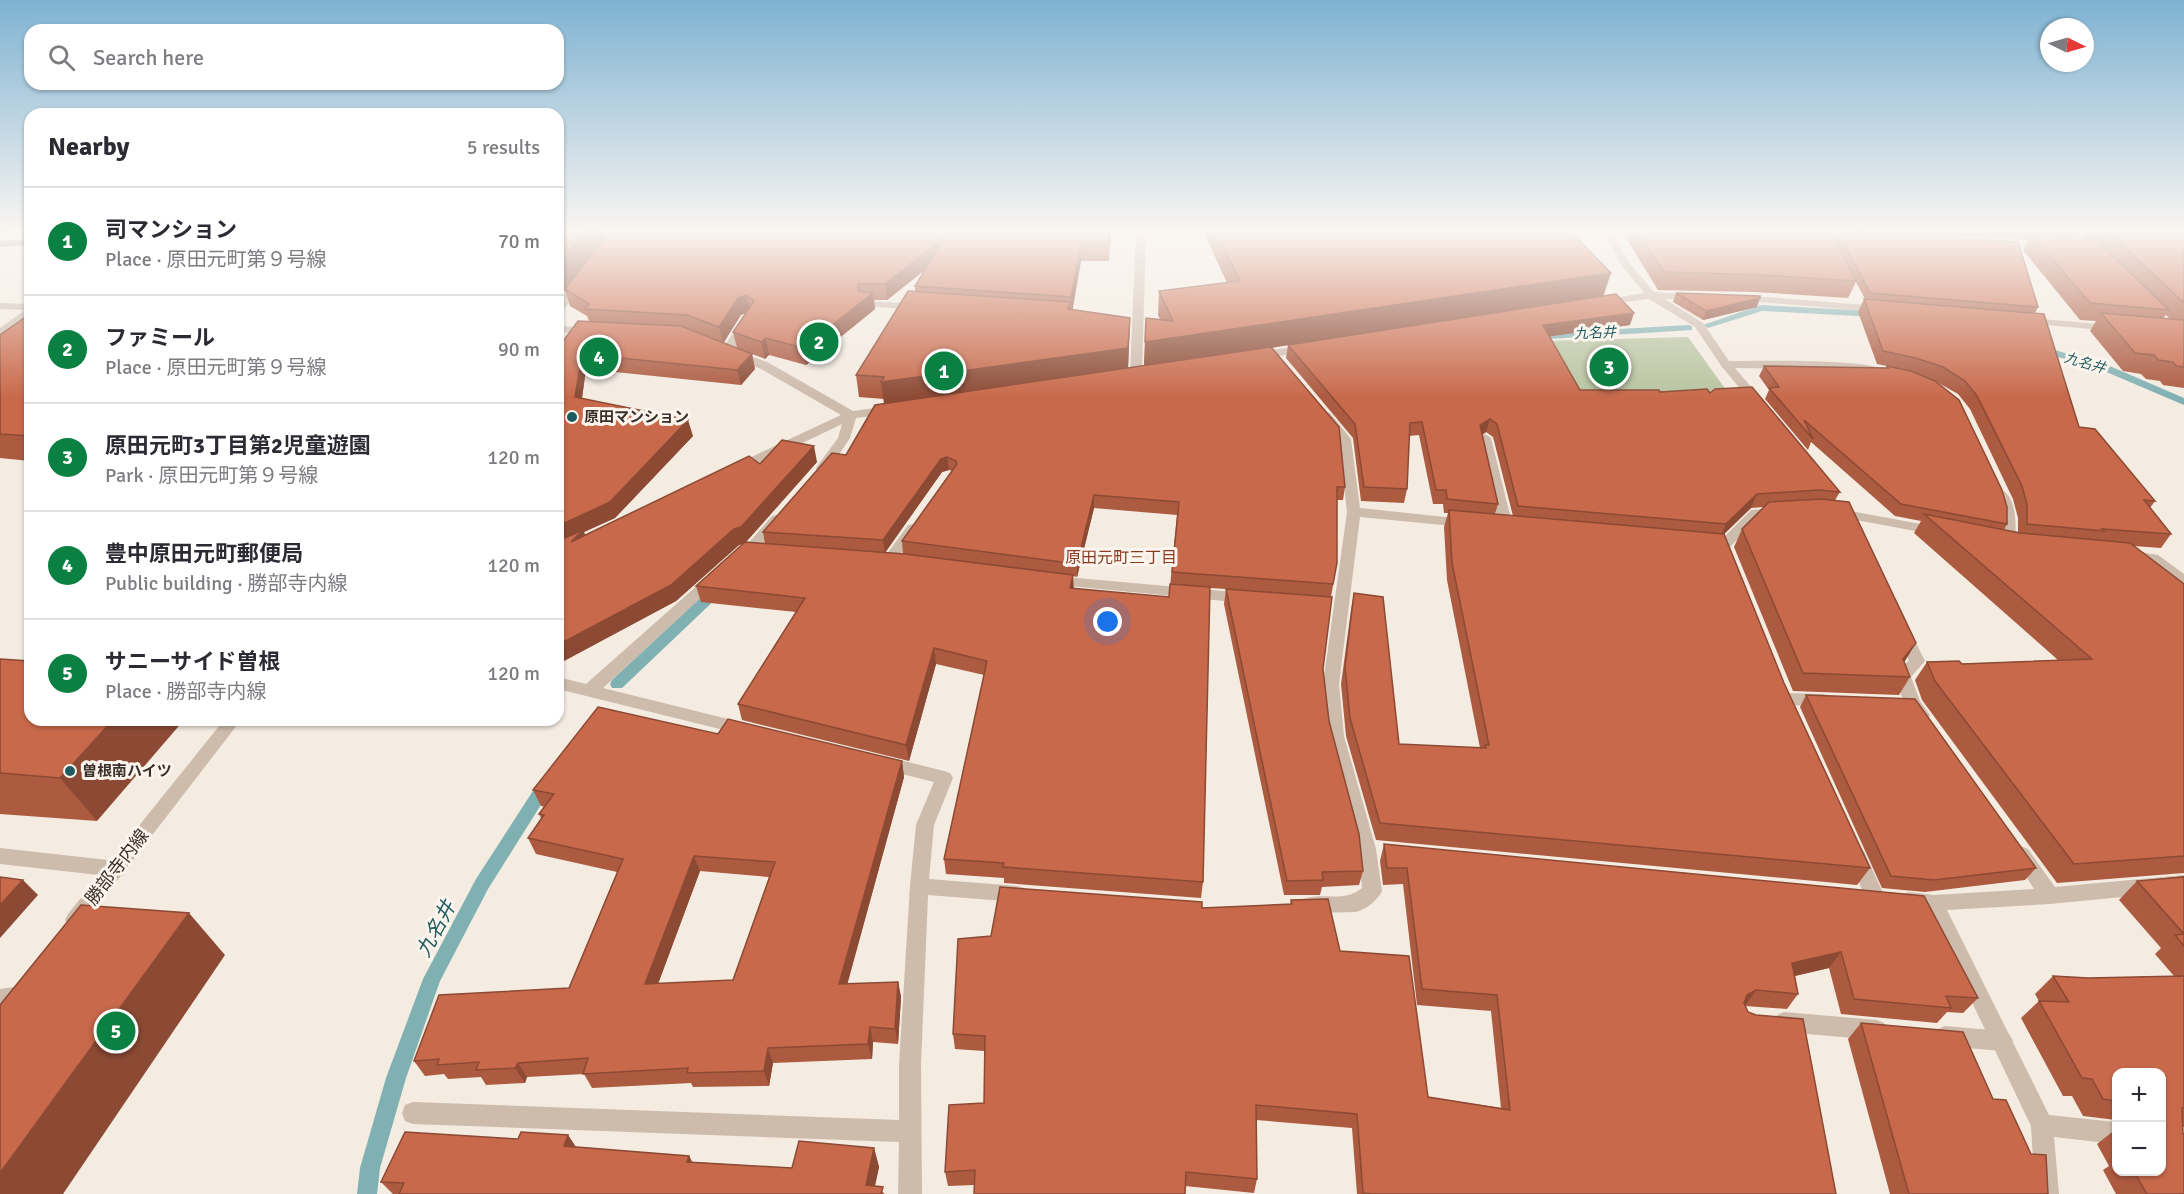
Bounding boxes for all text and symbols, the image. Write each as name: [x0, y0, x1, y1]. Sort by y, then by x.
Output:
north arrow: [2040, 18, 2094, 72]
search box: [24, 24, 564, 90]
icon: search: [45, 41, 78, 74]
text: Search here: [93, 44, 204, 71]
text: Nearby: [48, 131, 129, 163]
text: 5 results: [467, 135, 540, 160]
text: 司マンション: [105, 216, 237, 243]
text: 1: [62, 229, 73, 254]
text: 70 m: [498, 229, 540, 254]
text: Place · 原田元町第９号線: [105, 247, 327, 272]
pin: 2: [800, 320, 838, 364]
water label: 九名井: [1574, 323, 1618, 343]
text: ファミール: [105, 324, 215, 351]
pin: 4: [580, 334, 618, 380]
text: 2: [62, 337, 73, 362]
text: 90 m: [498, 337, 540, 362]
pin: 3: [1590, 344, 1628, 389]
pin: 1: [924, 348, 964, 394]
water label: 九名井: [2062, 349, 2109, 378]
text: Place · 原田元町第９号線: [105, 355, 327, 380]
place label: 原田マンション: [584, 408, 689, 426]
marker: 原田マンション: [565, 410, 579, 424]
text: 原田元町3丁目第2児童遊園: [105, 432, 371, 459]
text: 3: [62, 445, 73, 470]
text: 120 m: [487, 445, 540, 470]
text: Park · 原田元町第９号線: [105, 463, 318, 488]
text: 豊中原田元町郵便局: [105, 540, 303, 567]
district label: 原田元町三丁目: [1065, 548, 1177, 568]
text: 4: [62, 553, 73, 578]
text: 120 m: [487, 553, 540, 578]
text: Public building · 勝部寺内線: [105, 571, 348, 596]
your location: [1093, 607, 1122, 636]
text: サニーサイド曽根: [105, 648, 281, 675]
text: 5: [62, 661, 73, 686]
text: 120 m: [487, 661, 540, 686]
text: Place · 勝部寺内線: [105, 679, 267, 704]
place label: 曽根南ハイツ: [82, 762, 172, 780]
marker: 曽根南ハイツ: [63, 764, 77, 778]
street label: 勝部寺内線: [81, 825, 153, 909]
water label: 九名井: [411, 895, 462, 961]
pin: 5: [96, 1008, 136, 1054]
map controls: [2112, 1068, 2166, 1176]
button: +: [2112, 1068, 2166, 1122]
button: −: [2112, 1122, 2166, 1176]

